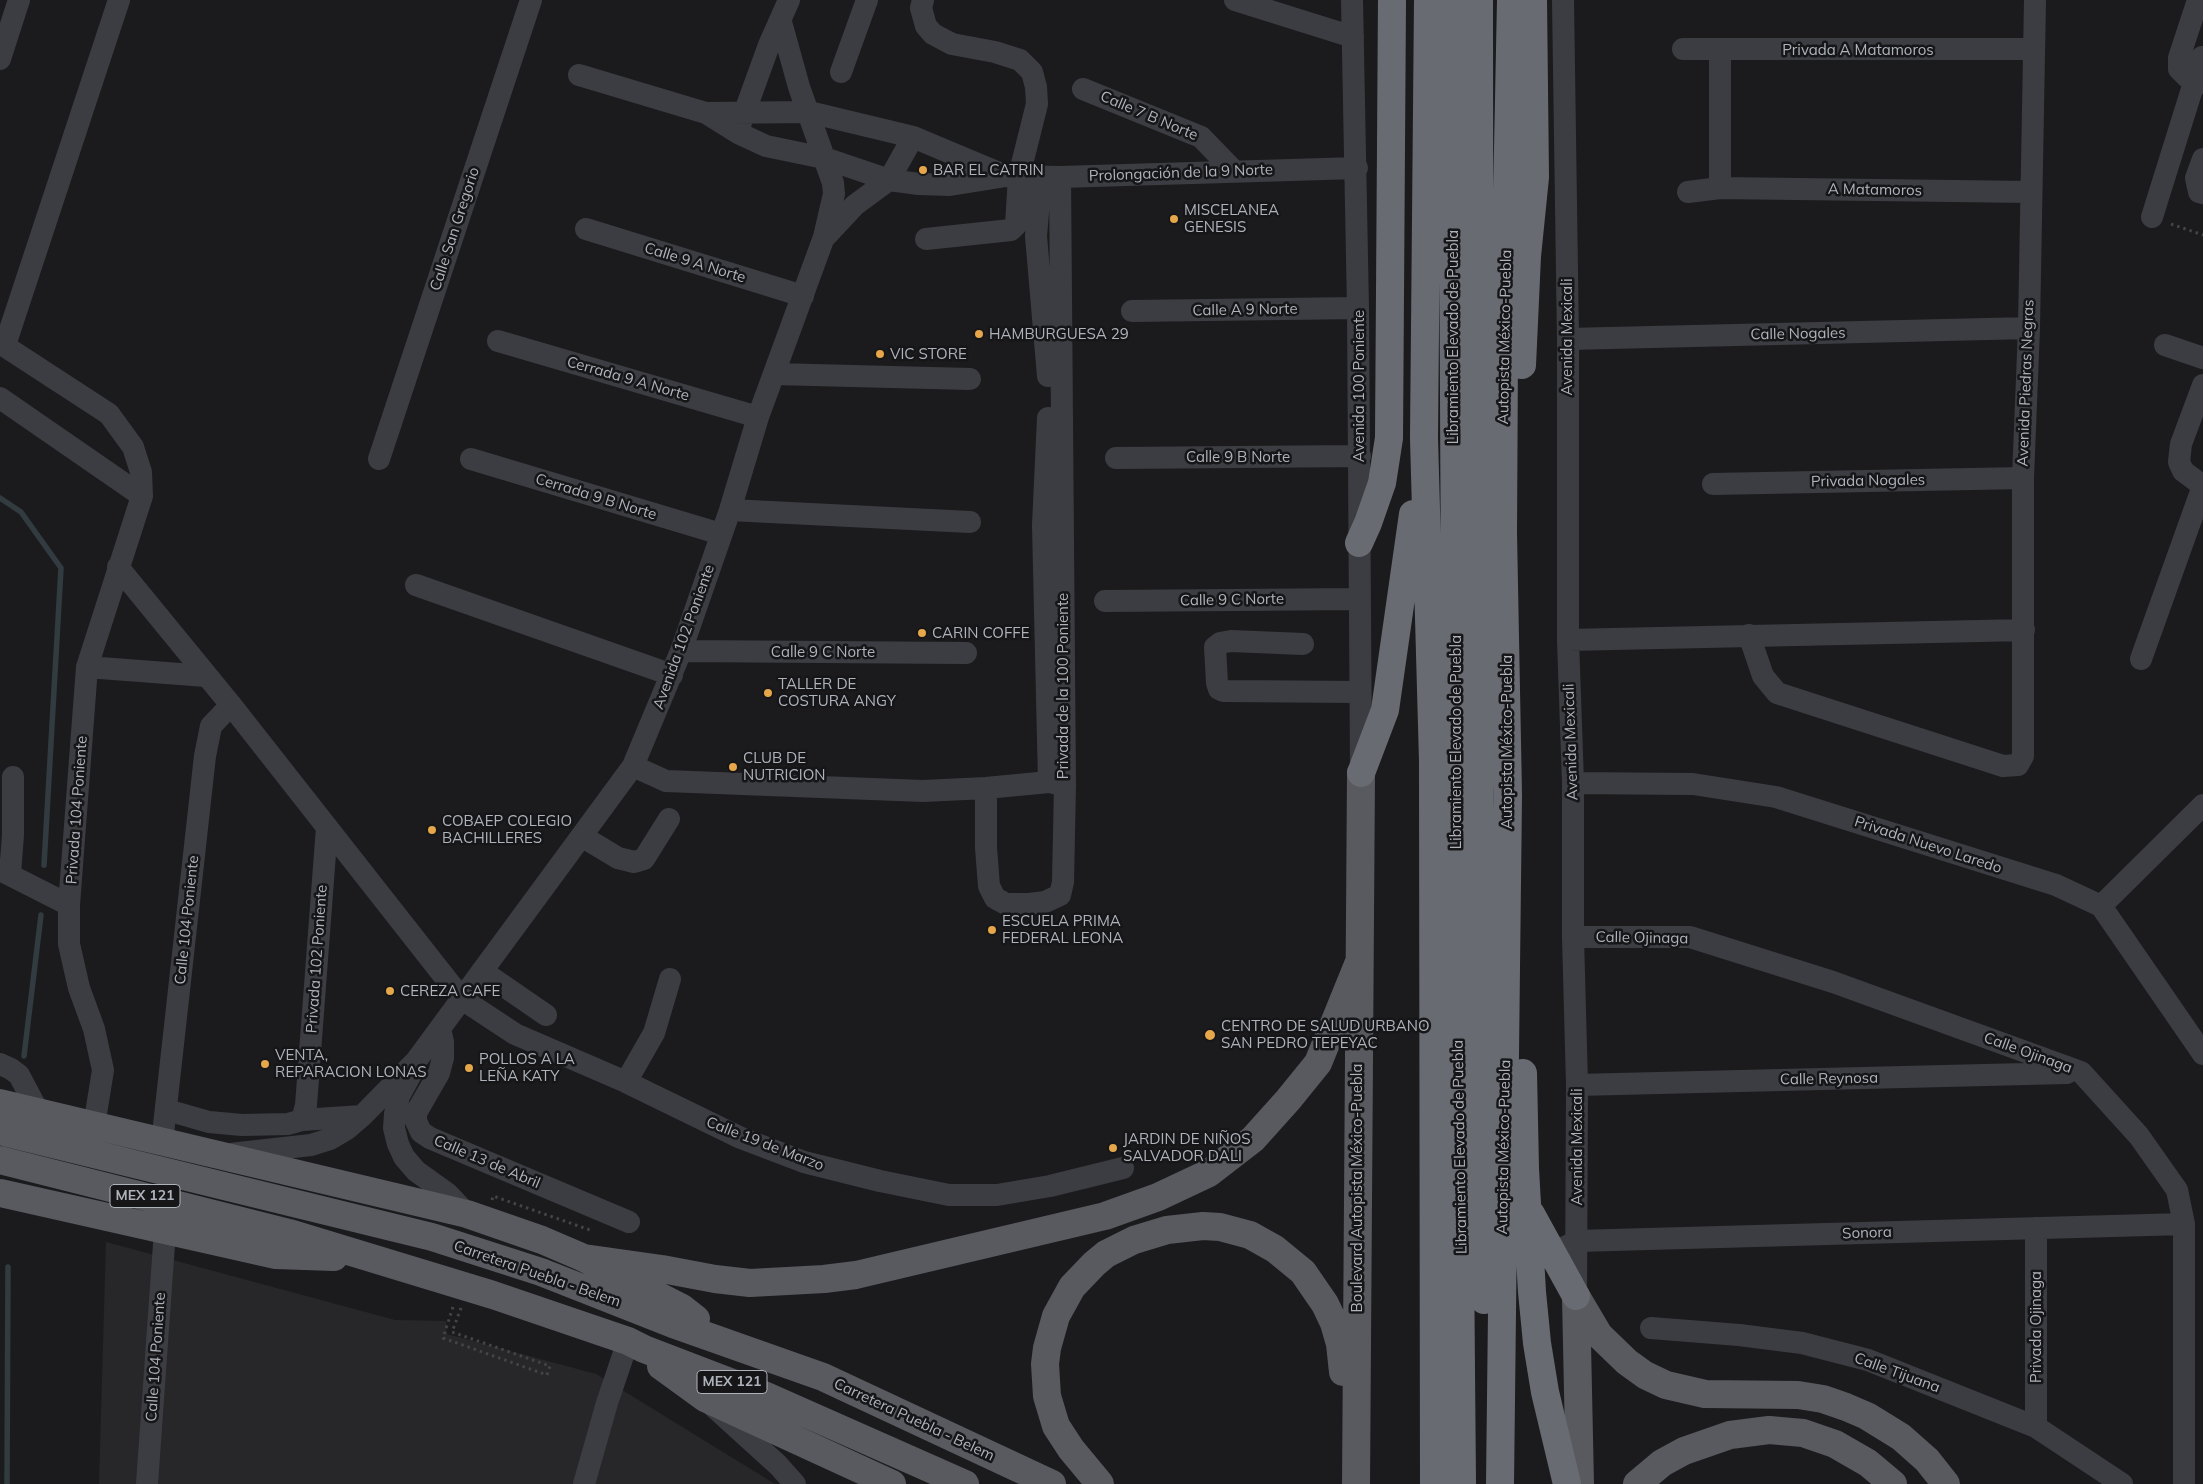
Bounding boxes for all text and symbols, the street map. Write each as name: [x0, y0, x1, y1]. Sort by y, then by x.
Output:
street label: Privada A Matamoros: [1782, 41, 1934, 59]
street label: Calle 7 B Norte: [1098, 87, 1200, 145]
place label: BAR EL CATRIN: [933, 161, 1044, 179]
street label: Prolongación de la 9 Norte: [1089, 161, 1273, 185]
marker: BAR EL CATRIN: [917, 164, 929, 176]
street label: Calle San Gregorio: [427, 165, 483, 293]
street label: A Matamoros: [1828, 180, 1922, 200]
place label: MISCELANEA GENESIS: [1184, 201, 1279, 236]
marker: MISCELANEA GENESIS: [1168, 213, 1180, 225]
street label: Libramiento Elevado de Puebla: [1444, 230, 1462, 444]
street label: Calle 9 A Norte: [642, 239, 748, 287]
street label: Autopista México-Puebla: [1494, 250, 1516, 424]
street label: Avenida Mexicali: [1558, 279, 1576, 395]
street label: Avenida Piedras Negras: [2014, 299, 2038, 467]
street label: Calle A 9 Norte: [1192, 300, 1298, 320]
street label: Avenida 100 Poniente: [1350, 310, 1368, 462]
street label: Calle Nogales: [1750, 324, 1846, 344]
place label: HAMBURGUESA 29: [989, 325, 1129, 343]
marker: HAMBURGUESA 29: [973, 328, 985, 340]
place label: VIC STORE: [890, 345, 967, 363]
marker: VIC STORE: [874, 348, 886, 360]
street label: Cerrada 9 A Norte: [565, 353, 691, 405]
street label: Calle 9 B Norte: [1186, 448, 1290, 466]
street label: Cerrada 9 B Norte: [533, 470, 659, 524]
street label: Privada Nogales: [1811, 471, 1925, 491]
street label: Avenida 102 Poniente: [649, 562, 719, 712]
street label: Calle 9 C Norte: [1180, 590, 1284, 610]
street label: Privada de la 100 Poniente: [1054, 593, 1072, 779]
place label: CARIN COFFE: [932, 624, 1030, 642]
marker: CARIN COFFE: [916, 627, 928, 639]
street label: Libramiento Elevado de Puebla: [1447, 635, 1465, 849]
street label: Calle 9 C Norte: [771, 643, 875, 661]
street label: Autopista México-Puebla: [1498, 655, 1516, 829]
place label: TALLER DE COSTURA ANGY: [778, 675, 896, 710]
street label: Avenida Mexicali: [1560, 683, 1582, 801]
marker: TALLER DE COSTURA ANGY: [762, 687, 774, 699]
street label: Privada 104 Poniente: [63, 735, 91, 885]
place label: CLUB DE NUTRICION: [743, 749, 825, 784]
marker: CLUB DE NUTRICION: [727, 761, 739, 773]
place label: COBAEP COLEGIO BACHILLERES: [442, 812, 572, 847]
street label: Privada Nuevo Laredo: [1852, 813, 2004, 877]
marker: COBAEP COLEGIO BACHILLERES: [426, 824, 438, 836]
street label: Calle 104 Poniente: [171, 855, 203, 985]
street label: Privada 102 Poniente: [303, 884, 331, 1034]
place label: ESCUELA PRIMA FEDERAL LEONA: [1002, 912, 1123, 947]
marker: ESCUELA PRIMA FEDERAL LEONA: [986, 924, 998, 936]
street label: Calle Ojinaga: [1595, 928, 1689, 948]
place label: CEREZA CAFE: [400, 982, 500, 1000]
marker: CEREZA CAFE: [384, 985, 396, 997]
place label: CENTRO DE SALUD URBANO SAN PEDRO TEPEYAC: [1221, 1017, 1430, 1052]
marker: CENTRO DE SALUD URBANO SAN PEDRO TEPEYAC: [1203, 1028, 1217, 1042]
street label: Calle Ojinaga: [1981, 1029, 2075, 1077]
street label: Libramiento Elevado de Puebla: [1449, 1040, 1471, 1254]
place label: VENTA, REPARACION LONAS: [275, 1046, 427, 1081]
place label: POLLOS A LA LEÑA KATY: [479, 1050, 575, 1085]
marker: VENTA, REPARACION LONAS: [259, 1058, 271, 1070]
street label: Autopista México-Puebla: [1493, 1060, 1515, 1234]
marker: POLLOS A LA LEÑA KATY: [463, 1062, 475, 1074]
street label: Boulevard Autopista México-Puebla: [1348, 1064, 1366, 1312]
street label: Calle Reynosa: [1780, 1069, 1878, 1089]
street label: Avenida Mexicali: [1568, 1089, 1586, 1205]
street label: Calle 19 de Marzo: [704, 1113, 826, 1175]
place label: JARDIN DE NIÑOS SALVADOR DALI: [1123, 1130, 1251, 1165]
street label: Calle 13 de Abril: [431, 1131, 543, 1193]
marker: JARDIN DE NIÑOS SALVADOR DALI: [1107, 1142, 1119, 1154]
road number: MEX 121: [110, 1184, 180, 1208]
street label: Sonora: [1842, 1223, 1892, 1243]
street label: Carretera Puebla - Belem: [451, 1237, 623, 1311]
street label: Privada Ojinaga: [2027, 1271, 2045, 1383]
street label: Calle 104 Poniente: [142, 1292, 170, 1422]
street label: Calle Tijuana: [1852, 1349, 1942, 1397]
road number: MEX 121: [697, 1370, 767, 1394]
street label: Carretera Puebla - Belem: [831, 1375, 997, 1465]

